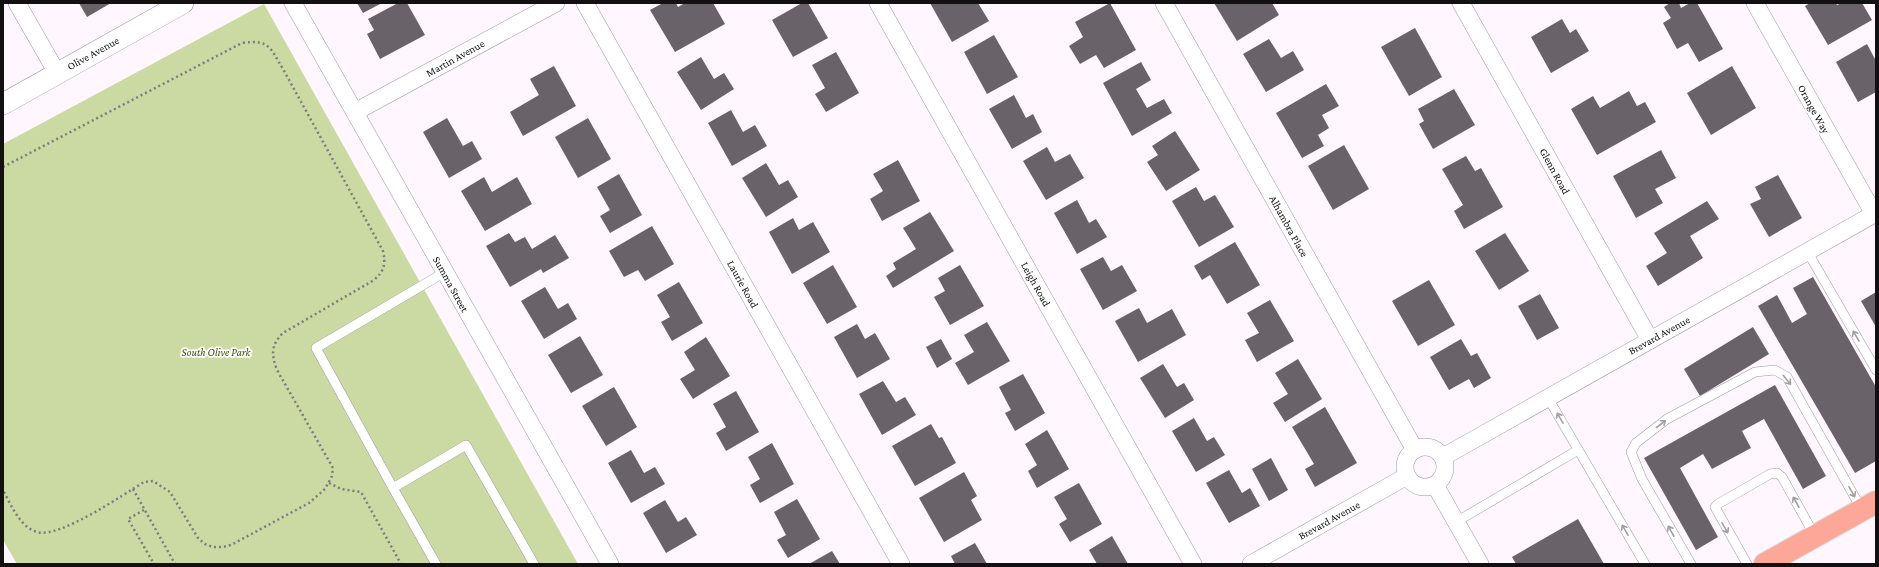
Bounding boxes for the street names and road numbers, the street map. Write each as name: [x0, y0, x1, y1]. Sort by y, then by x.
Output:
street label: Olive Avenue: [65, 34, 121, 72]
street label: Martin Avenue: [424, 37, 486, 79]
street label: Orange Way: [1795, 83, 1833, 137]
street label: Glenn Road: [1537, 146, 1573, 196]
street label: Alhambra Place: [1267, 193, 1311, 259]
street label: Summa Street: [431, 254, 471, 314]
street label: Laurie Road: [725, 258, 761, 310]
street label: Leigh Road: [1018, 260, 1053, 309]
street label: Brevard Avenue: [1626, 313, 1692, 357]
street label: Brevard Avenue: [1296, 498, 1362, 542]

